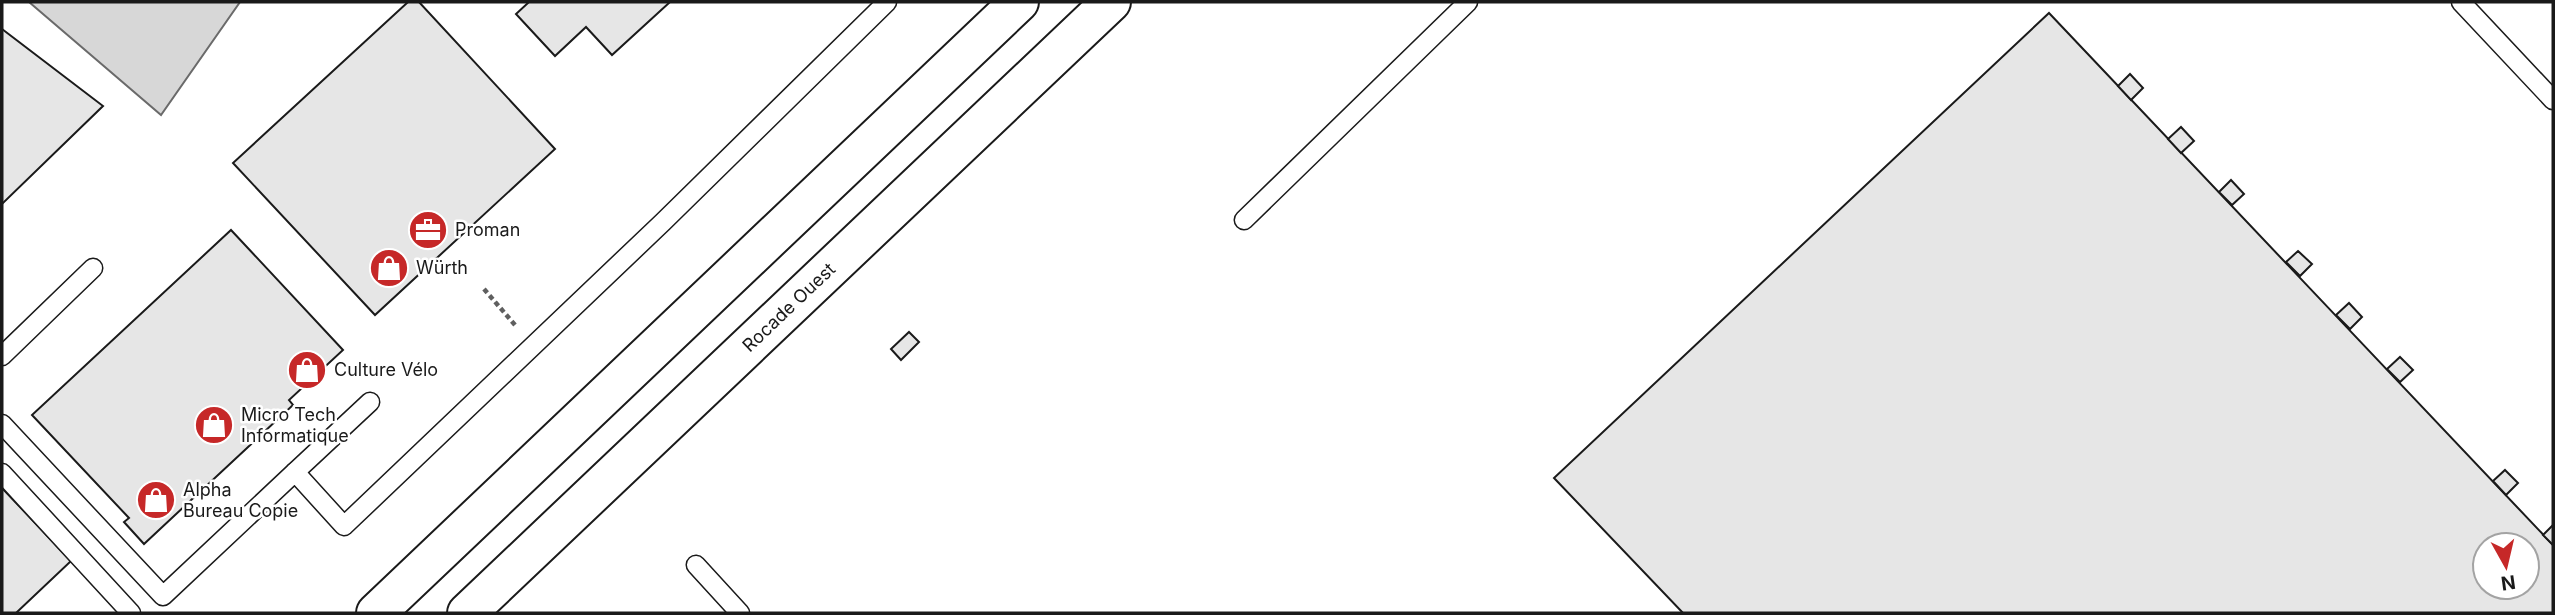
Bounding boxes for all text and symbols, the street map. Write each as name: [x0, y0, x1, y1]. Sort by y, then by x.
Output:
office icon: Proman: [407, 209, 449, 251]
place label: Proman: [455, 219, 520, 240]
shop icon: Würth: [368, 247, 410, 289]
place label: Würth: [416, 257, 468, 278]
street label: Rocade Ouest: [738, 258, 839, 356]
shop icon: Culture Vélo: [286, 349, 328, 391]
place label: Culture Vélo: [334, 359, 438, 380]
shop icon: Micro Tech Informatique: [193, 404, 235, 446]
place label: Micro Tech Informatique: [241, 404, 349, 446]
shop icon: Alpha Bureau Copie: [135, 479, 177, 521]
place label: Alpha Bureau Copie: [183, 479, 298, 521]
north arrow: [2471, 531, 2541, 601]
text: N: [2500, 570, 2517, 595]

